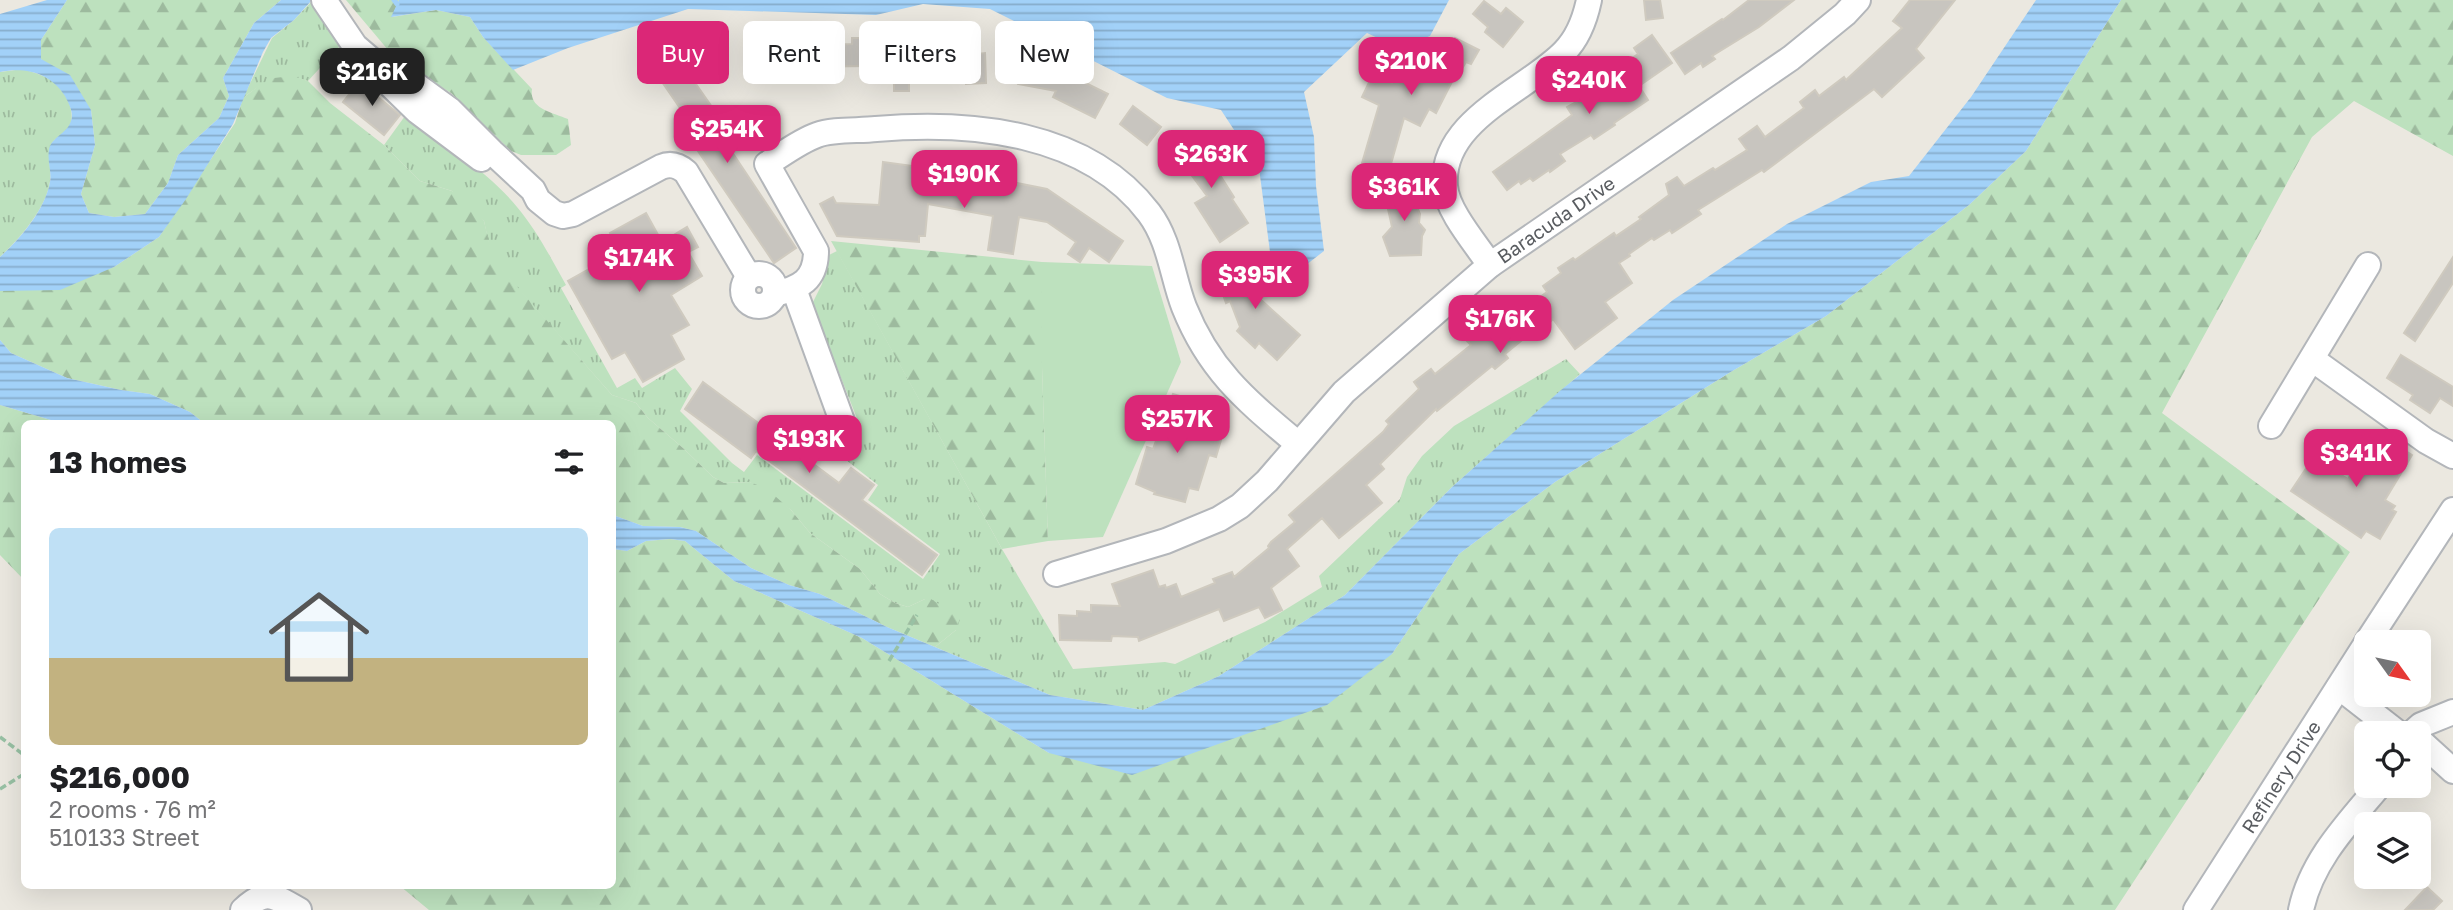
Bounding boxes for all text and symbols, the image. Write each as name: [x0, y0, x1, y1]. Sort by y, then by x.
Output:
chip: Buy: [637, 21, 729, 84]
chip: Rent: [743, 21, 845, 84]
chip: Filters: [859, 21, 981, 84]
chip: New: [995, 21, 1094, 84]
pin: $210K: [1362, 38, 1460, 97]
text: $210K: [1375, 46, 1447, 74]
pin: $216K: [323, 48, 421, 108]
text: $216K: [336, 57, 408, 85]
pin: $240K: [1540, 57, 1638, 116]
text: $240K: [1551, 65, 1627, 93]
pin: $254K: [678, 106, 776, 165]
text: $254K: [690, 114, 764, 142]
pin: $263K: [1162, 130, 1260, 190]
text: $263K: [1174, 139, 1248, 167]
pin: $190K: [915, 150, 1013, 210]
text: $190K: [927, 159, 1001, 187]
pin: $361K: [1355, 164, 1453, 223]
street label: Baracuda Drive: [1492, 171, 1619, 268]
text: $361K: [1368, 172, 1440, 200]
pin: $174K: [590, 234, 688, 294]
text: $174K: [604, 243, 674, 271]
pin: $395K: [1206, 252, 1304, 311]
text: $395K: [1218, 260, 1292, 288]
pin: $176K: [1451, 296, 1549, 355]
text: $176K: [1464, 304, 1536, 332]
pin: $257K: [1128, 396, 1226, 455]
text: $257K: [1141, 404, 1213, 432]
pin: $193K: [760, 416, 858, 475]
text: $193K: [773, 424, 845, 452]
pin: $341K: [2307, 430, 2405, 489]
text: $341K: [2320, 438, 2392, 466]
icon: filters: [550, 443, 588, 481]
text: 13 homes: [49, 444, 187, 480]
icon: home: [256, 574, 382, 700]
north arrow: [2354, 630, 2431, 707]
map controls: [2354, 630, 2431, 889]
street label: Refinery Drive: [2236, 716, 2325, 837]
button: locate: [2354, 721, 2431, 798]
text: $216,000: [49, 759, 190, 795]
text: 2 rooms · 76 m²: [49, 795, 216, 823]
button: layers: [2354, 812, 2431, 889]
text: 510133 Street: [49, 823, 200, 851]

